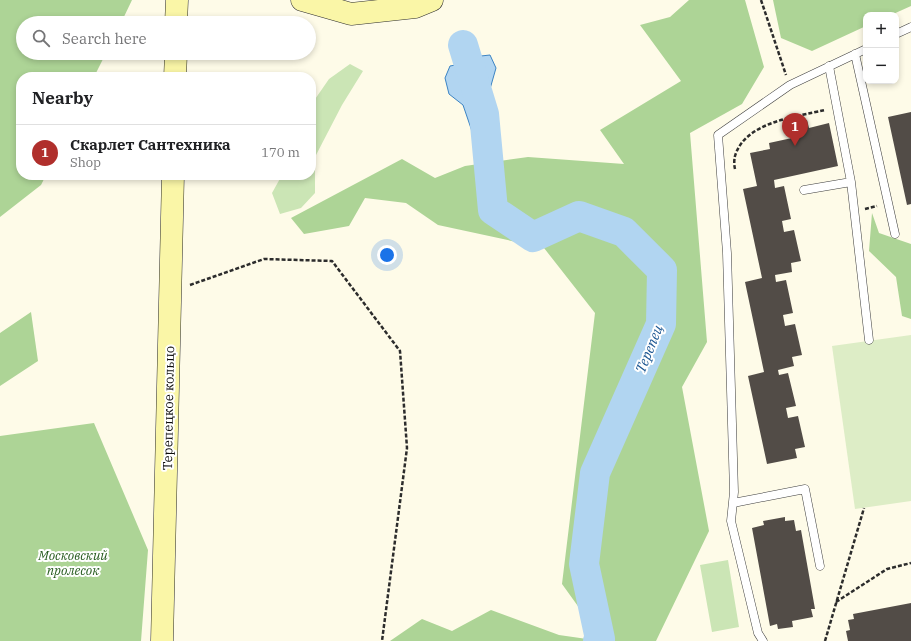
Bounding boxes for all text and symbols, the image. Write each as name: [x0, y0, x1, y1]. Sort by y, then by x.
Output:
map controls: [863, 12, 899, 84]
button: +: [863, 12, 899, 48]
search box: [16, 16, 316, 60]
icon: search: [30, 27, 52, 49]
text: Search here: [62, 29, 147, 48]
button: −: [863, 48, 899, 84]
text: Nearby: [32, 87, 93, 109]
pin: 1: [782, 113, 808, 146]
text: Скарлет Сантехника: [70, 135, 231, 154]
text: 1: [41, 144, 49, 161]
text: 170 m: [261, 144, 300, 161]
text: Shop: [70, 154, 101, 171]
your location: [377, 245, 397, 265]
water label: Терепец: [631, 322, 667, 376]
street label: Терепецкое кольцо: [159, 346, 178, 470]
park label: Московский пролесок: [37, 547, 108, 579]

